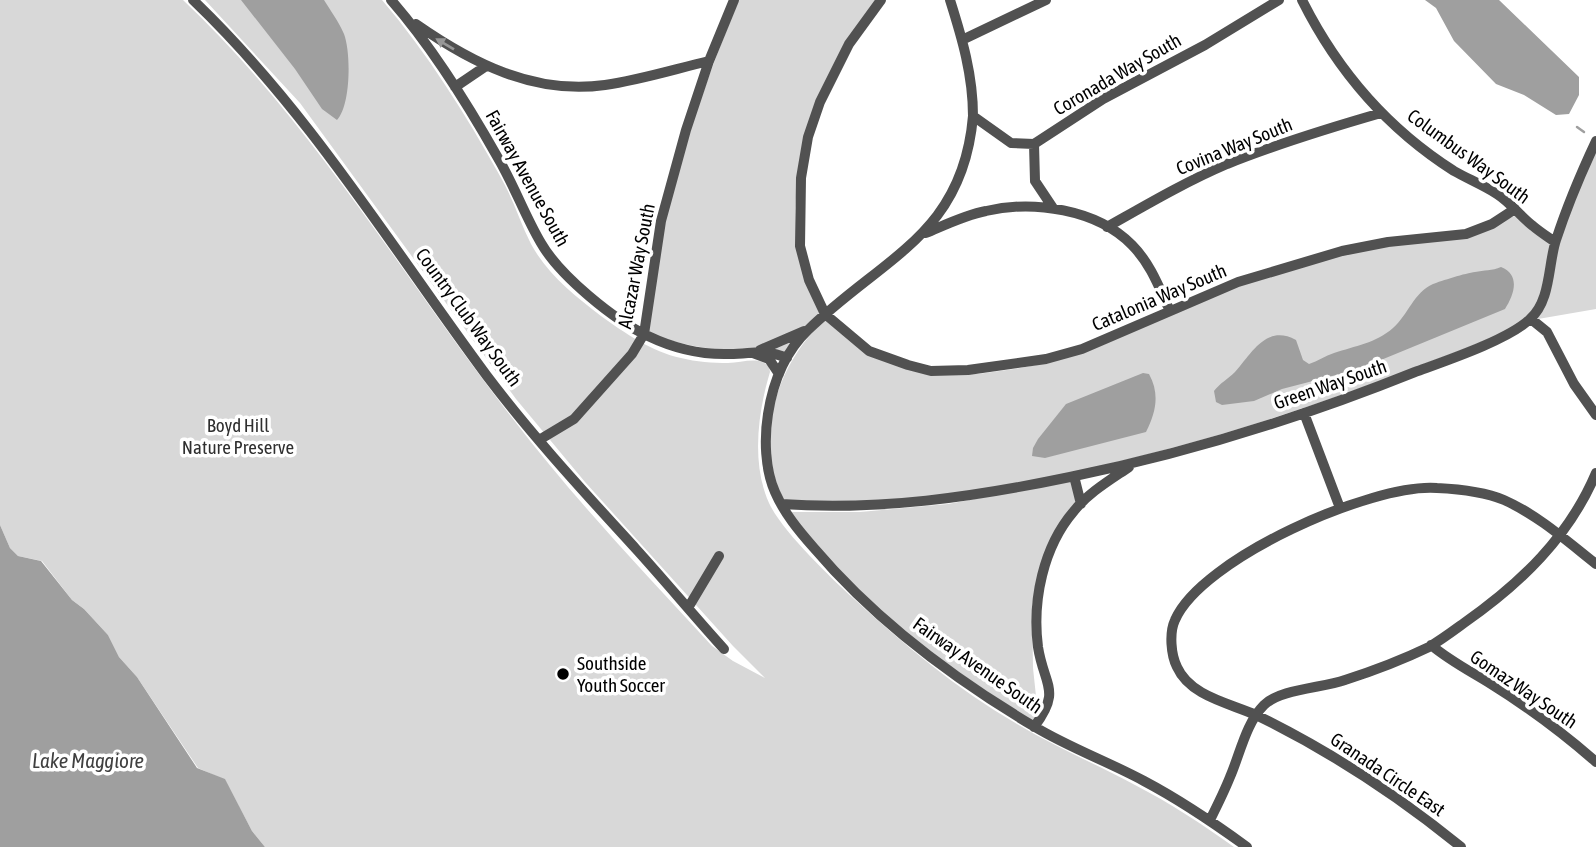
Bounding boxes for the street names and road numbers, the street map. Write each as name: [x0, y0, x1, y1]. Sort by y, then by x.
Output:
street label: Coronada Way South: [1049, 29, 1185, 119]
street label: Columbus Way South: [1403, 104, 1535, 208]
street label: Fairway Avenue South: [481, 106, 575, 250]
street label: Covina Way South: [1173, 113, 1295, 179]
street label: Alcazar Way South: [613, 201, 659, 331]
street label: Country Club Way South: [412, 244, 526, 390]
street label: Catalonia Way South: [1089, 259, 1229, 335]
street label: Green Way South: [1271, 354, 1389, 414]
street label: Fairway Avenue South: [909, 612, 1047, 718]
street label: Gomaz Way South: [1466, 645, 1582, 733]
street label: Granada Circle East: [1327, 728, 1449, 820]

